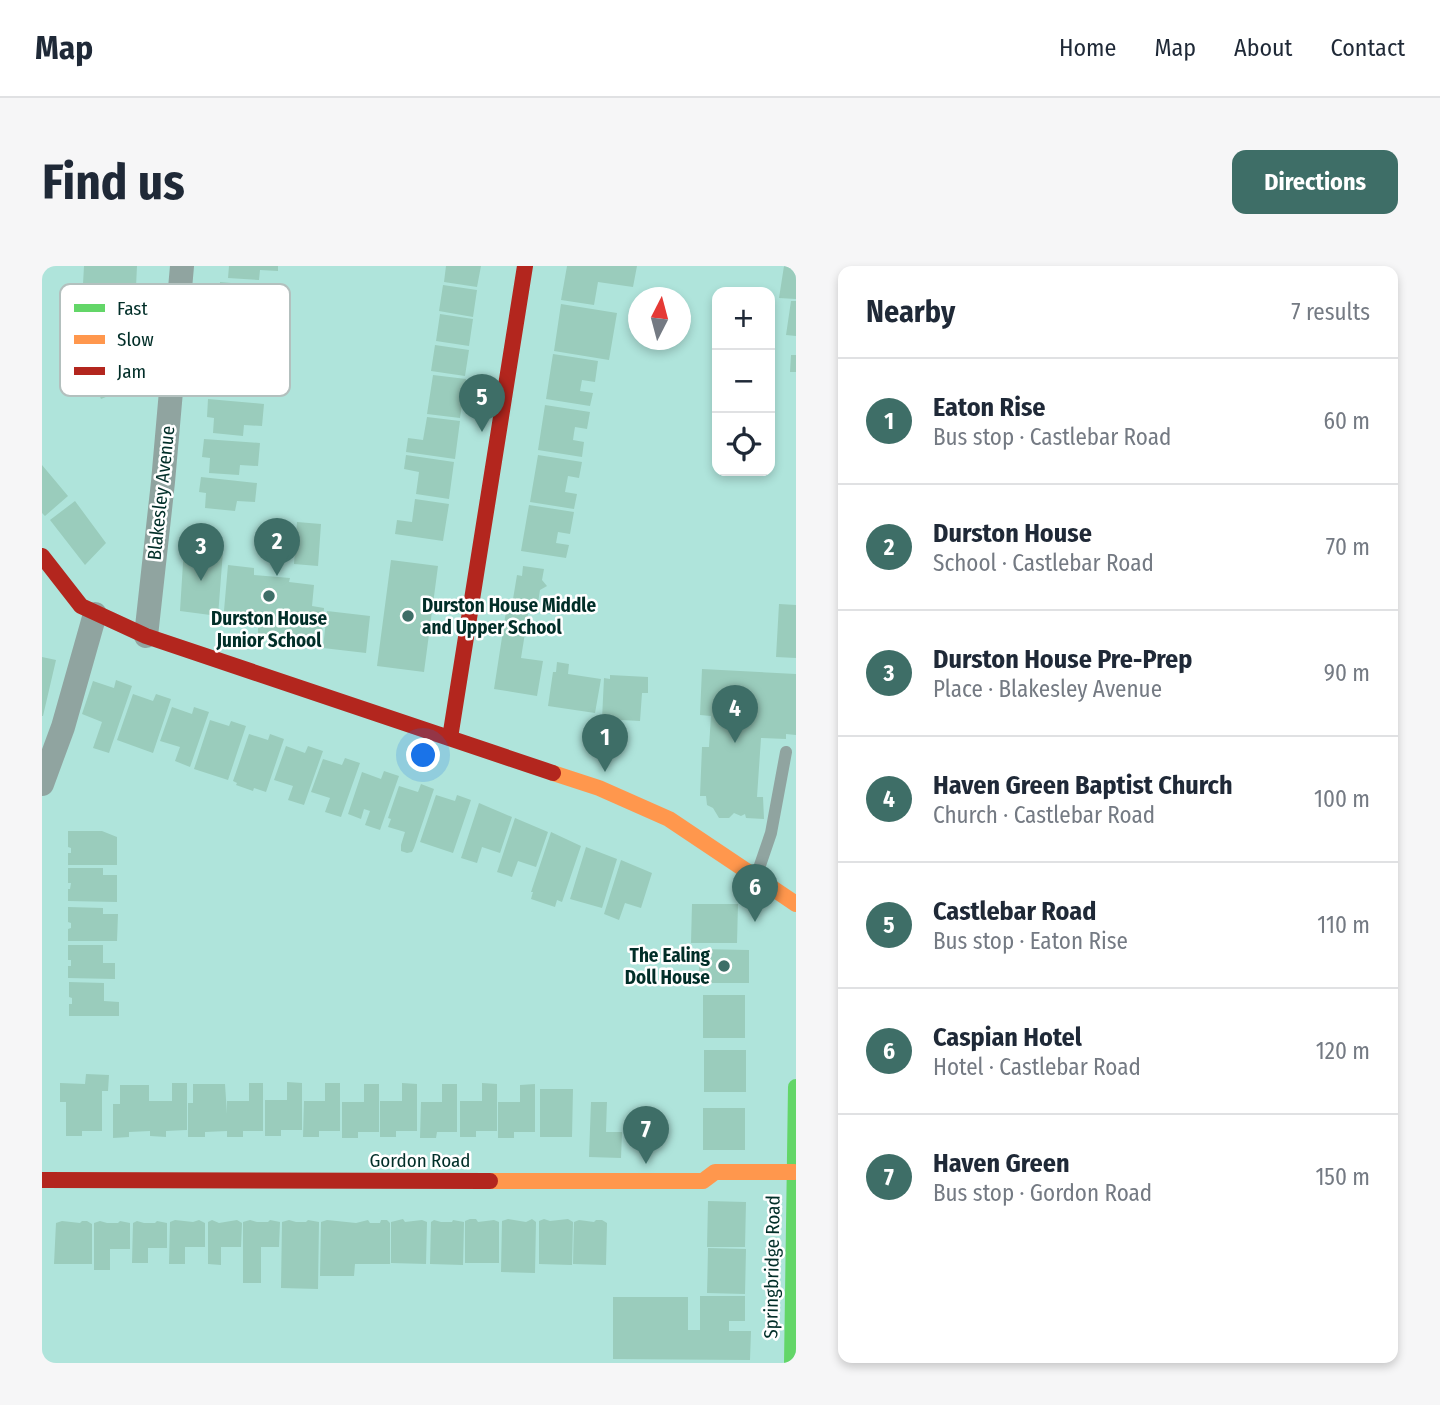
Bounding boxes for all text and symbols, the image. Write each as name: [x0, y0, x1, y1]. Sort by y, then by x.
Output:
text: Map: [35, 28, 93, 68]
text: Home: [1059, 34, 1116, 62]
text: Map: [1154, 34, 1196, 62]
text: About: [1234, 34, 1292, 62]
text: Contact: [1330, 34, 1405, 62]
button: Directions: [1232, 150, 1398, 214]
text: Find us: [42, 153, 185, 212]
legend: [60, 284, 290, 396]
north arrow: [628, 287, 691, 350]
map controls: [712, 287, 775, 476]
button: +: [712, 287, 775, 350]
text: Nearby: [866, 294, 955, 330]
text: Fast: [117, 297, 148, 320]
text: 7 results: [1291, 298, 1370, 326]
text: Slow: [117, 328, 154, 351]
button: −: [712, 350, 775, 413]
text: Jam: [117, 360, 146, 383]
pin: 5: [459, 374, 505, 432]
text: Eaton Rise: [933, 392, 1045, 423]
text: 1: [884, 407, 894, 435]
text: 60 m: [1324, 407, 1370, 435]
button: locate: [712, 413, 775, 476]
text: Bus stop · Castlebar Road: [933, 423, 1171, 451]
street label: Blakesley Avenue: [143, 425, 179, 561]
pin: 2: [254, 518, 300, 576]
text: Durston House: [933, 518, 1092, 549]
pin: 3: [178, 523, 224, 581]
text: 2: [884, 533, 894, 561]
text: 70 m: [1326, 533, 1370, 561]
text: School · Castlebar Road: [933, 549, 1154, 577]
marker: Durston House Junior School: [261, 588, 277, 604]
place label: Durston House Middle and Upper School: [422, 594, 596, 639]
place label: Durston House Junior School: [211, 607, 327, 652]
marker: Durston House Middle and Upper School: [400, 608, 416, 624]
text: Durston House Pre-Prep: [933, 644, 1192, 675]
text: 3: [884, 659, 894, 687]
text: 90 m: [1324, 659, 1370, 687]
text: Place · Blakesley Avenue: [933, 675, 1162, 703]
pin: 4: [712, 685, 758, 743]
pin: 1: [582, 714, 628, 772]
your location: [406, 738, 440, 772]
text: Haven Green Baptist Church: [933, 770, 1233, 801]
text: 4: [883, 785, 895, 813]
text: 100 m: [1314, 785, 1370, 813]
text: Church · Castlebar Road: [933, 801, 1155, 829]
pin: 6: [732, 864, 778, 922]
text: Castlebar Road: [933, 896, 1096, 927]
text: 5: [883, 911, 895, 939]
text: 110 m: [1317, 911, 1370, 939]
text: Bus stop · Eaton Rise: [933, 927, 1128, 955]
place label: The Ealing Doll House: [625, 944, 711, 989]
marker: The Ealing Doll House: [716, 958, 732, 974]
text: Caspian Hotel: [933, 1022, 1082, 1053]
text: 6: [883, 1037, 895, 1065]
text: 120 m: [1316, 1037, 1370, 1065]
text: Hotel · Castlebar Road: [933, 1053, 1141, 1081]
pin: 7: [623, 1106, 669, 1164]
text: Haven Green: [933, 1148, 1070, 1179]
street label: Gordon Road: [369, 1149, 471, 1172]
text: 7: [884, 1163, 894, 1191]
text: 150 m: [1315, 1163, 1370, 1191]
text: Bus stop · Gordon Road: [933, 1179, 1152, 1207]
street label: Springbridge Road: [759, 1195, 785, 1339]

